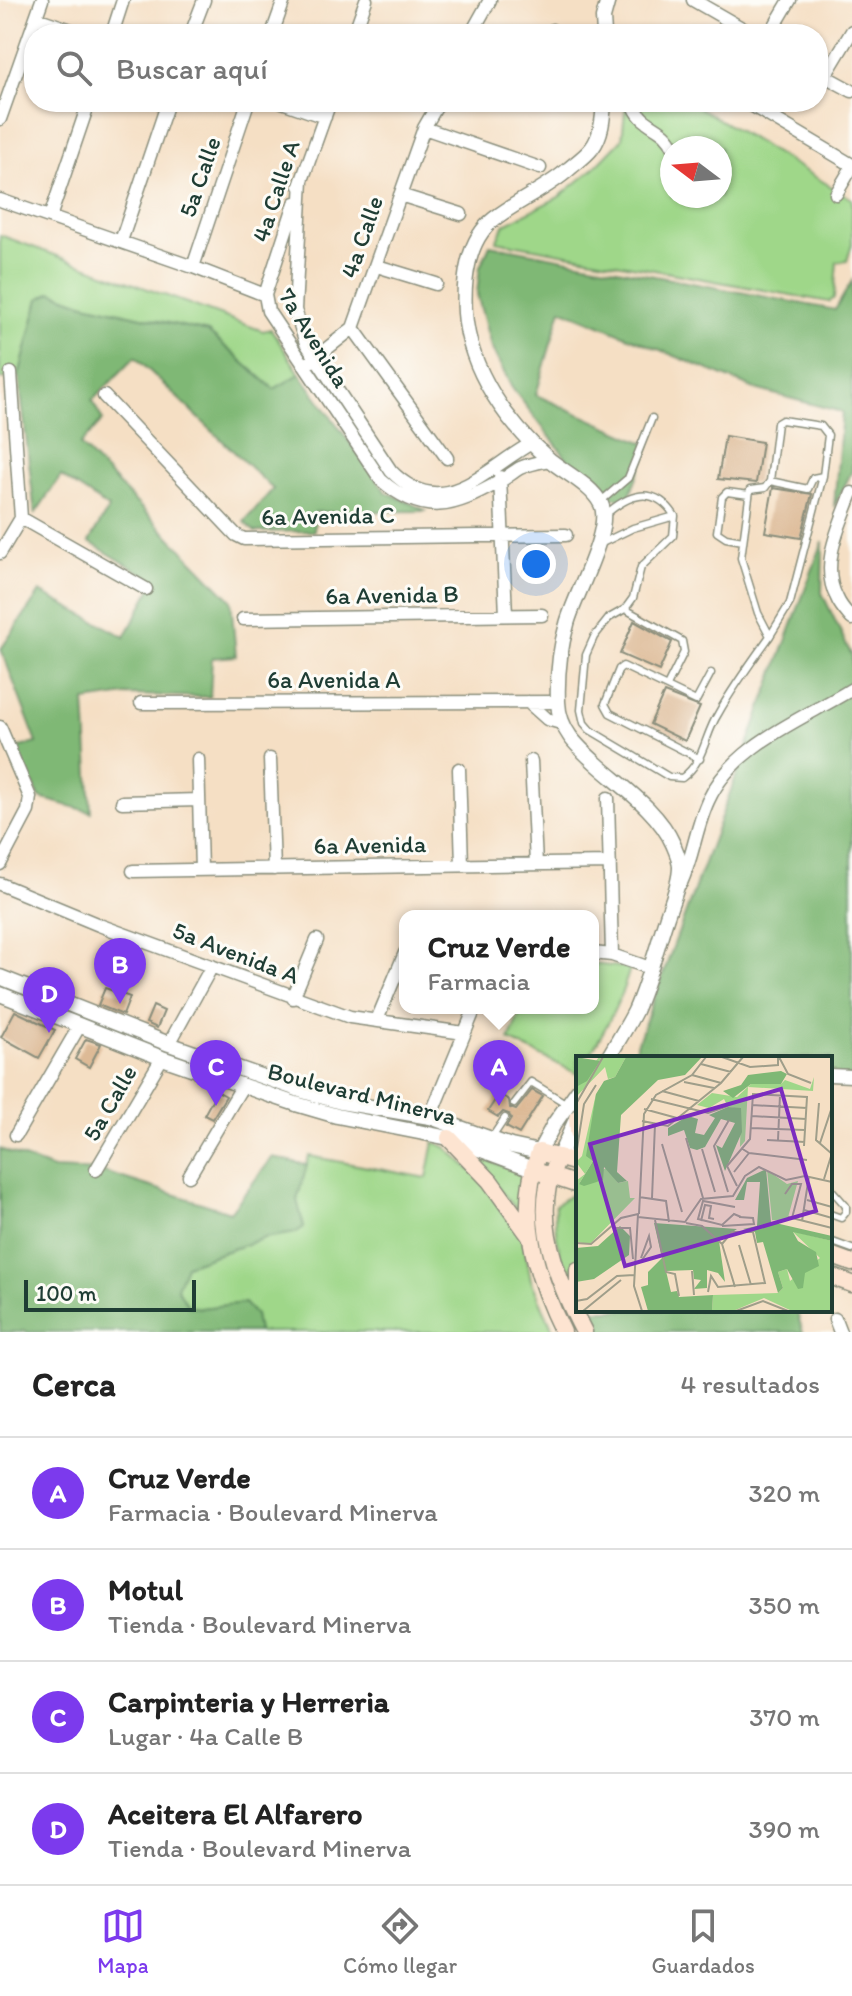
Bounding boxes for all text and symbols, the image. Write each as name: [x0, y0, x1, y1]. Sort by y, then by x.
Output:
search box: [24, 24, 828, 112]
icon: search: [52, 46, 96, 90]
text: Buscar aquí: [116, 50, 268, 87]
street label: 5a Calle: [172, 133, 227, 221]
street label: 4a Calle A: [245, 136, 306, 245]
north arrow: [660, 136, 732, 208]
street label: 4a Calle: [334, 192, 389, 282]
street label: 7a Avenida: [273, 283, 357, 393]
street label: 6a Avenida C: [261, 500, 395, 531]
your location: [516, 544, 556, 584]
street label: 6a Avenida B: [325, 579, 459, 610]
street label: 6a Avenida A: [267, 665, 401, 694]
street label: 6a Avenida: [313, 829, 427, 860]
popup: [399, 910, 599, 1014]
street label: 5a Avenida A: [169, 915, 304, 990]
text: Cruz Verde: [428, 928, 570, 965]
pin: B: [94, 938, 146, 1004]
text: Farmacia: [428, 965, 530, 997]
pin: D: [23, 967, 75, 1033]
pin: C: [190, 1040, 242, 1106]
pin: A: [473, 1040, 525, 1106]
street label: Boulevard Minerva: [265, 1056, 460, 1131]
inset map: [576, 1056, 832, 1312]
street label: 5a Calle: [76, 1060, 143, 1146]
scale bar: [24, 1276, 196, 1312]
text: 100 m: [36, 1280, 97, 1307]
text: Cerca: [32, 1364, 116, 1405]
text: 4 resultados: [680, 1368, 820, 1400]
text: Cruz Verde: [108, 1459, 251, 1496]
text: A: [50, 1477, 66, 1509]
text: 320 m: [748, 1477, 820, 1509]
text: Farmacia · Boulevard Minerva: [108, 1496, 438, 1528]
text: Motul: [108, 1571, 183, 1608]
text: B: [50, 1589, 66, 1621]
text: 350 m: [748, 1589, 820, 1621]
text: Tienda · Boulevard Minerva: [108, 1608, 411, 1640]
text: Carpinteria y Herreria: [108, 1683, 389, 1720]
text: C: [50, 1701, 66, 1733]
text: 370 m: [749, 1701, 820, 1733]
text: Lugar · 4a Calle B: [108, 1720, 303, 1752]
text: Aceitera El Alfarero: [108, 1795, 362, 1832]
text: D: [49, 1813, 67, 1845]
text: 390 m: [748, 1813, 820, 1845]
text: Tienda · Boulevard Minerva: [108, 1832, 411, 1864]
tab: Mapa: [97, 1904, 149, 1979]
tab: Cómo llegar: [343, 1904, 457, 1979]
tab: Guardados: [652, 1904, 755, 1979]

